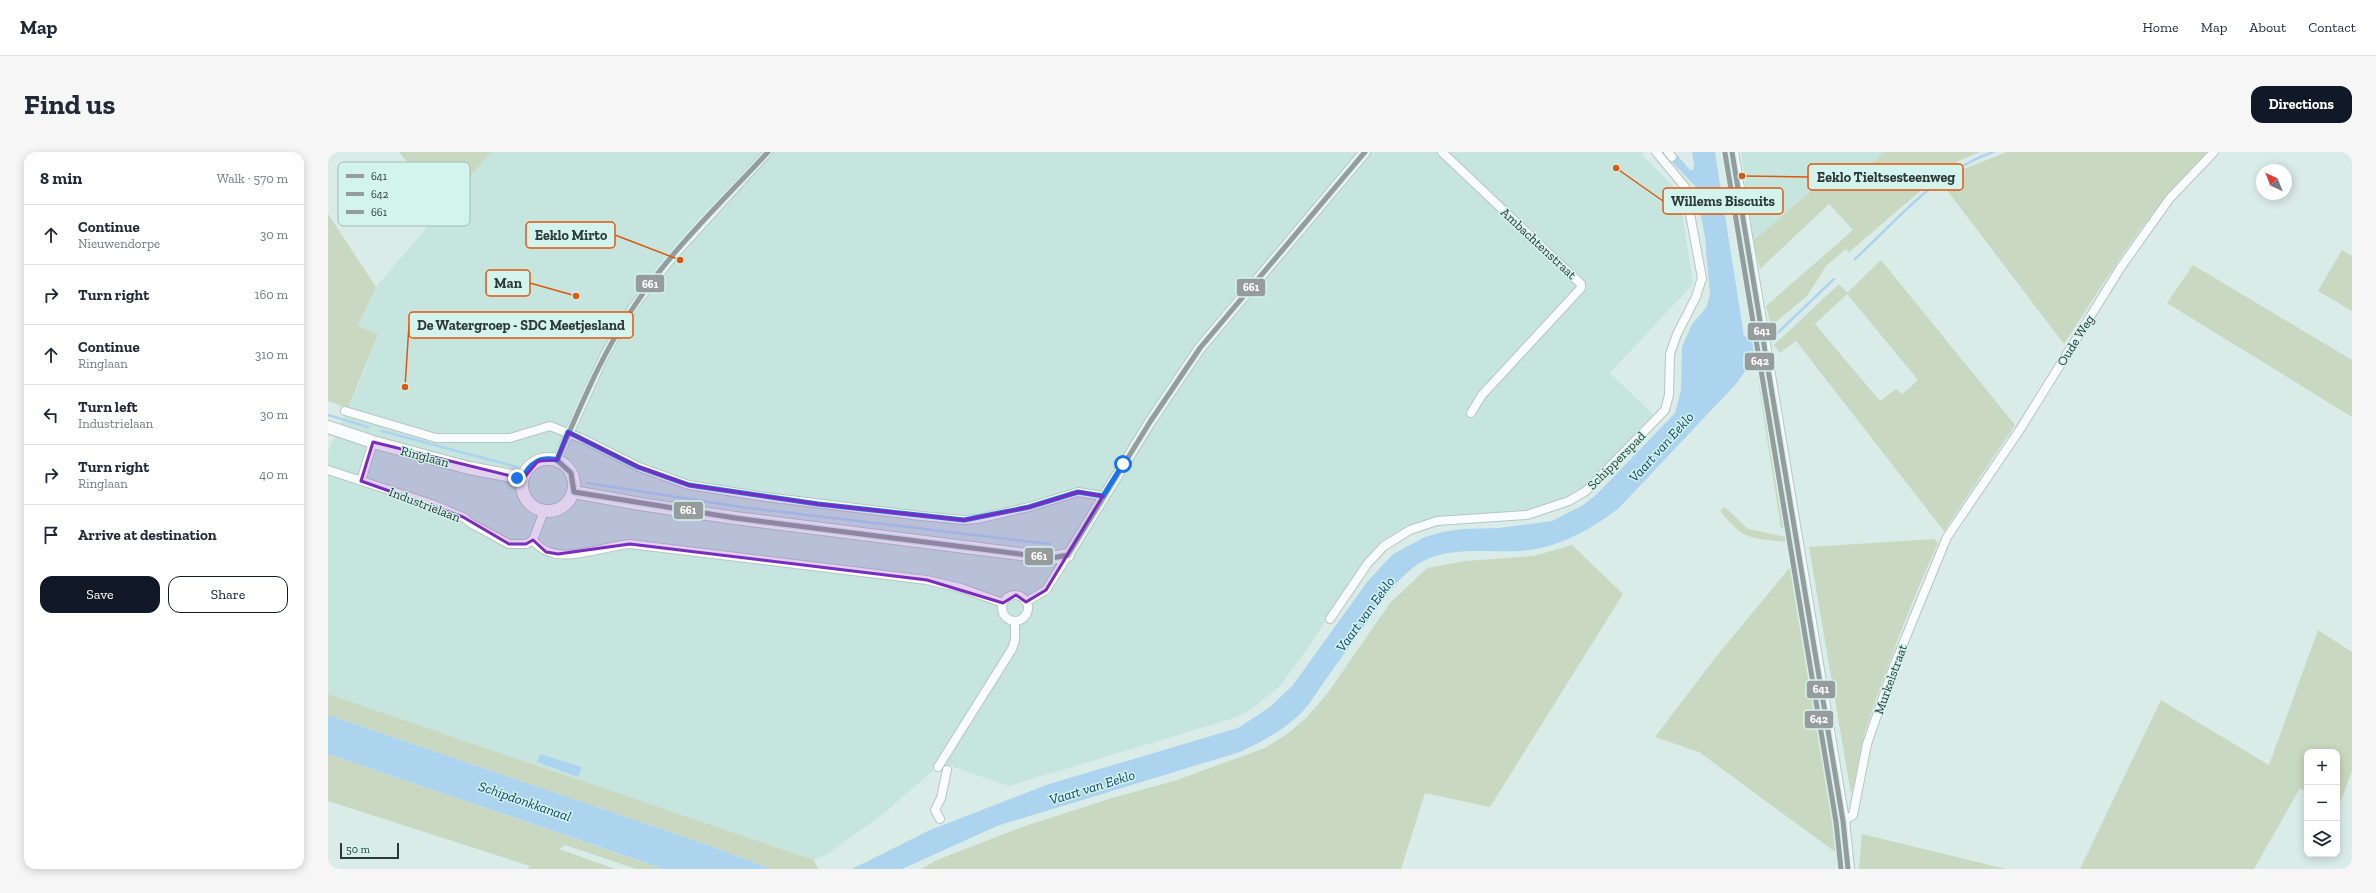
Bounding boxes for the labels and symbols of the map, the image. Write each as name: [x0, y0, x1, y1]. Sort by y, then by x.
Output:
legend: [338, 162, 470, 226]
callout: Eeklo Tieltsesteenweg: [1808, 164, 1963, 190]
north arrow: [2256, 164, 2292, 200]
text: Eeklo Tieltsesteenweg: [1817, 169, 1955, 186]
text: 641: [371, 170, 388, 183]
text: 642: [371, 188, 389, 201]
callout: Willems Biscuits: [1663, 188, 1783, 214]
text: Willems Biscuits: [1671, 193, 1776, 210]
street label: Ambachtenstraat: [1498, 204, 1580, 282]
text: 661: [371, 206, 388, 219]
callout: Eeklo Mirto: [526, 222, 615, 248]
text: Eeklo Mirto: [535, 227, 608, 244]
callout: Man: [486, 270, 530, 296]
line badge: 661: [635, 274, 665, 293]
text: Man: [494, 275, 523, 292]
text: 661: [642, 278, 659, 291]
line badge: 661: [1236, 278, 1266, 297]
text: 661: [1243, 281, 1260, 294]
callout: De Watergroep - SDC Meetjesland: [409, 312, 633, 338]
street label: Oude Weg: [2054, 312, 2097, 369]
text: De Watergroep - SDC Meetjesland: [417, 317, 625, 334]
line badge: 641: [1747, 322, 1777, 341]
text: 641: [1754, 325, 1771, 338]
line badge: 642: [1744, 352, 1775, 371]
text: 642: [1751, 355, 1769, 368]
water label: Vaart van Eeklo: [1625, 408, 1698, 486]
street label: Schipperspad: [1584, 428, 1649, 493]
street label: Ringlaan: [399, 443, 451, 470]
route start: [1114, 455, 1132, 473]
route end: [508, 469, 526, 487]
street label: Industrielaan: [387, 484, 463, 525]
line badge: 661: [673, 501, 704, 520]
text: 661: [680, 504, 697, 517]
line badge: 661: [1024, 547, 1054, 566]
text: 661: [1031, 550, 1048, 563]
water label: Vaart van Eeklo: [1332, 573, 1399, 655]
street label: Murkelstraat: [1871, 642, 1910, 716]
line badge: 641: [1806, 680, 1836, 699]
text: 641: [1813, 683, 1830, 696]
line badge: 642: [1804, 710, 1834, 729]
text: 642: [1810, 713, 1828, 726]
water label: Vaart van Eeklo: [1047, 766, 1137, 809]
water label: Schipdonkkanaal: [476, 778, 573, 825]
scale bar: [340, 841, 399, 860]

